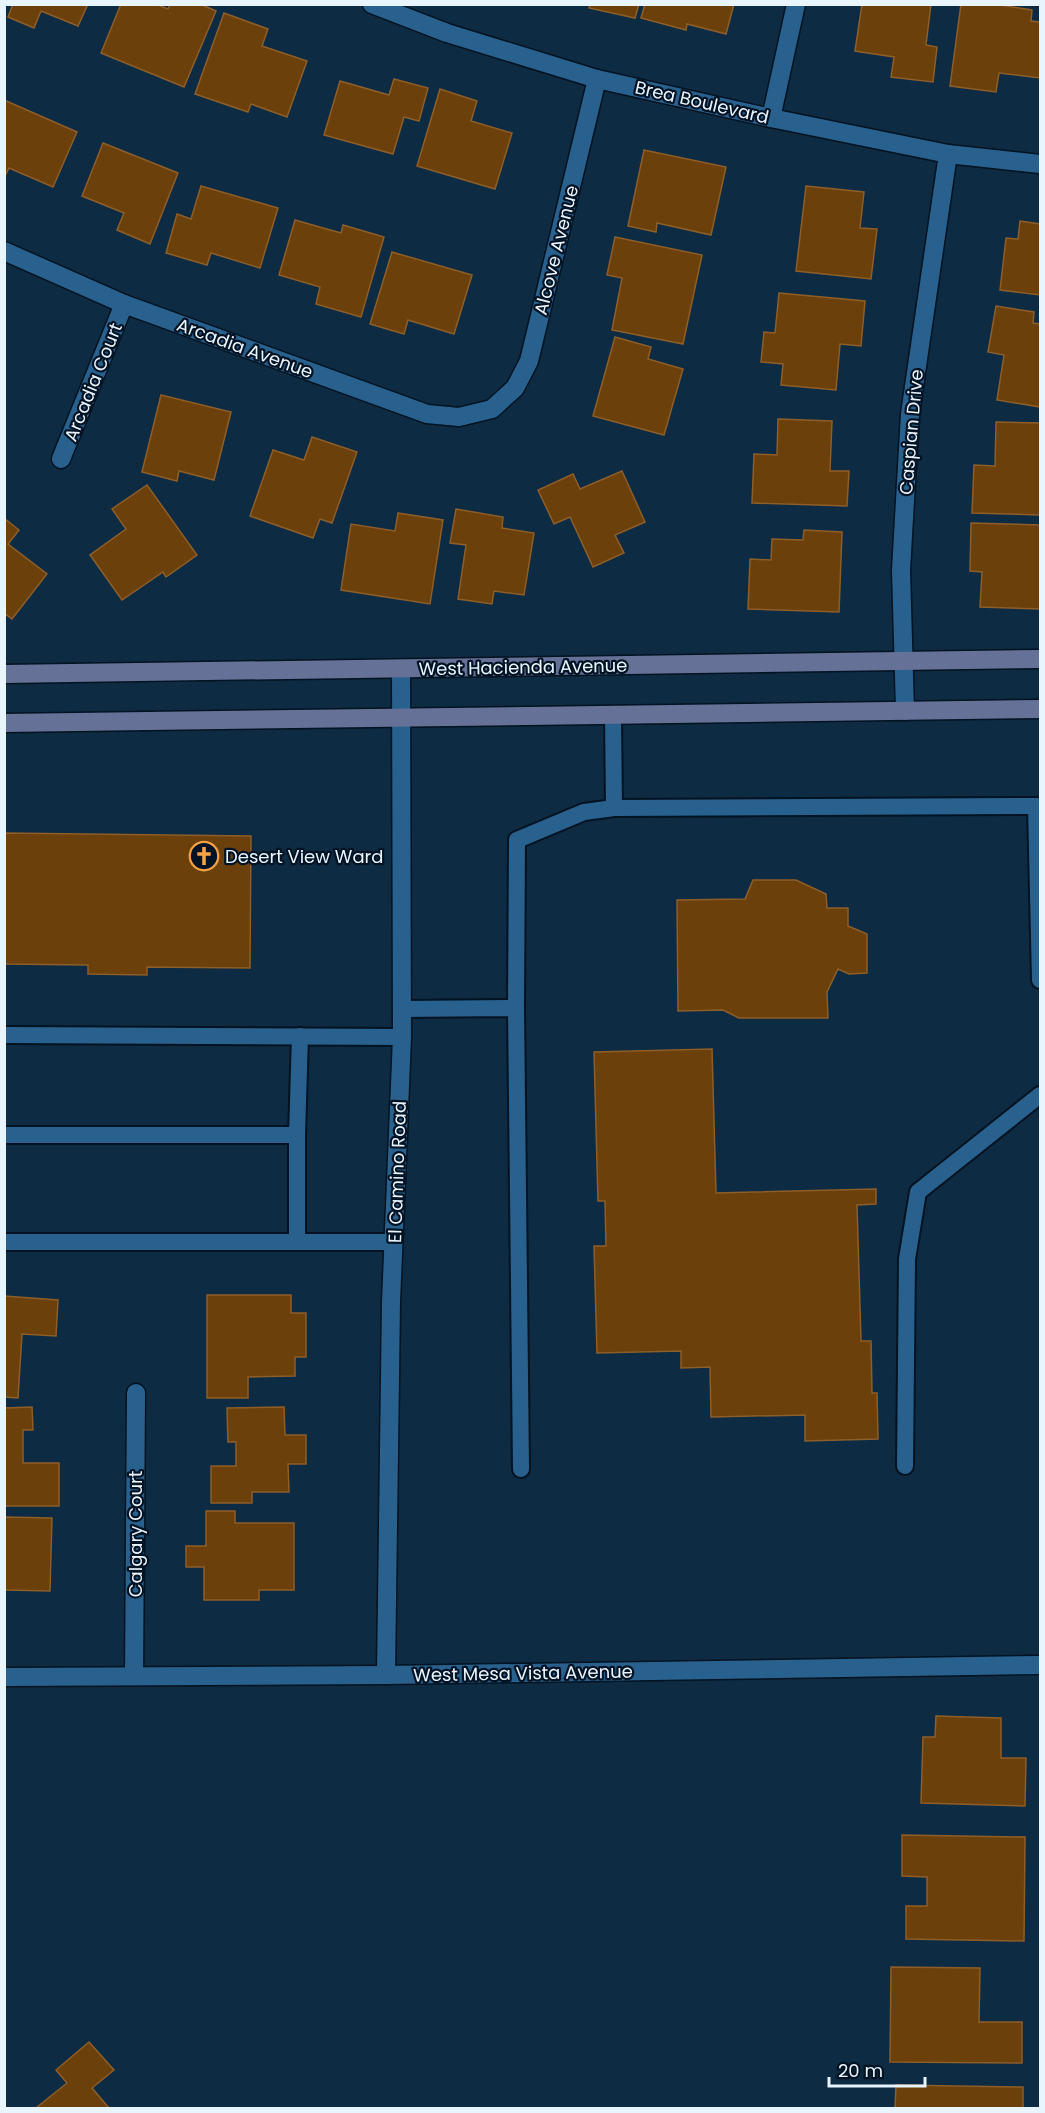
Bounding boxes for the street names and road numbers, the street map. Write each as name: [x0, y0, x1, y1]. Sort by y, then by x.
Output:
street label: Brea Boulevard: [633, 74, 771, 130]
street label: Alcove Avenue: [528, 183, 584, 317]
street label: Arcadia Avenue: [173, 312, 317, 384]
street label: Arcadia Court: [58, 319, 128, 445]
street label: Caspian Drive: [893, 368, 929, 496]
street label: West Hacienda Avenue: [418, 653, 628, 681]
street label: El Camino Road: [382, 1101, 412, 1243]
street label: Calgary Court: [123, 1471, 148, 1597]
street label: West Mesa Vista Avenue: [413, 1659, 633, 1687]

